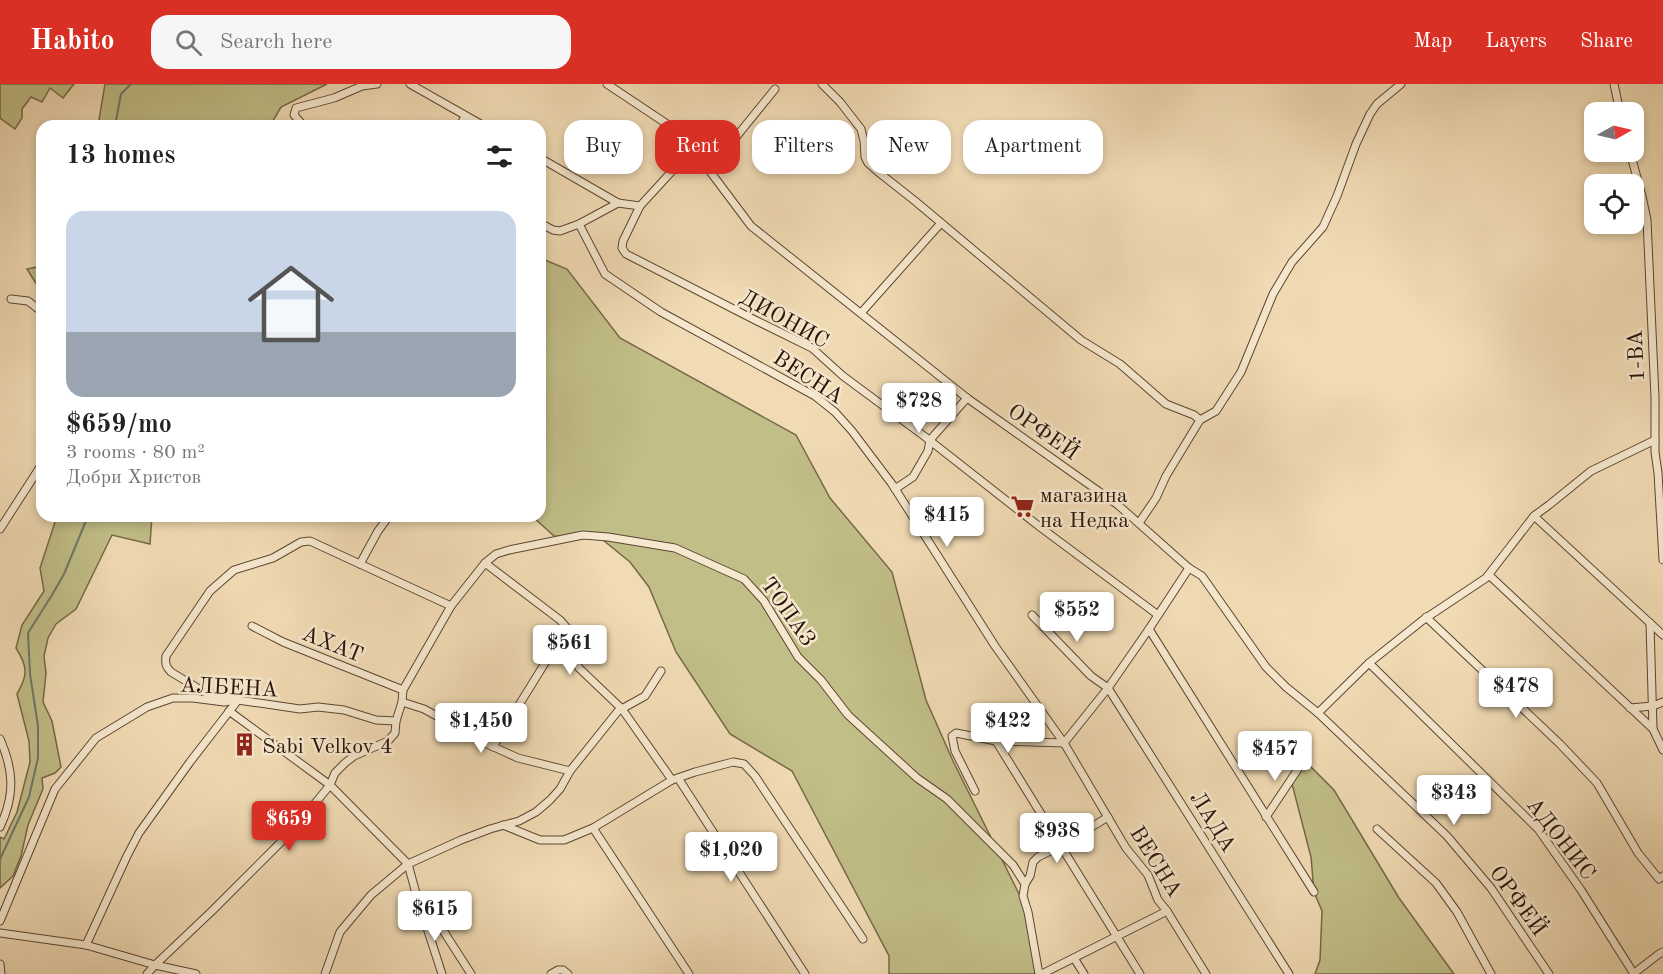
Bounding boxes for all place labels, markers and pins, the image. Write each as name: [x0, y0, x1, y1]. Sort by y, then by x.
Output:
pin: $728: [883, 383, 955, 434]
place label: магазина на Недка: [1040, 485, 1129, 532]
supermarket icon: магазина на Недка: [1009, 494, 1035, 520]
pin: $415: [911, 497, 983, 548]
pin: $552: [1041, 592, 1113, 643]
pin: $561: [534, 625, 606, 676]
pin: $478: [1480, 668, 1552, 719]
pin: $1,450: [432, 703, 530, 754]
pin: $422: [972, 703, 1044, 754]
pin: $457: [1239, 731, 1311, 782]
building icon: Sabi Velkov 4: [231, 732, 257, 758]
place label: Sabi Velkov 4: [262, 736, 393, 758]
pin: $343: [1418, 775, 1490, 826]
pin: $659: [253, 801, 325, 852]
pin: $938: [1021, 813, 1093, 864]
pin: $1,020: [682, 832, 780, 883]
pin: $615: [399, 891, 471, 942]

